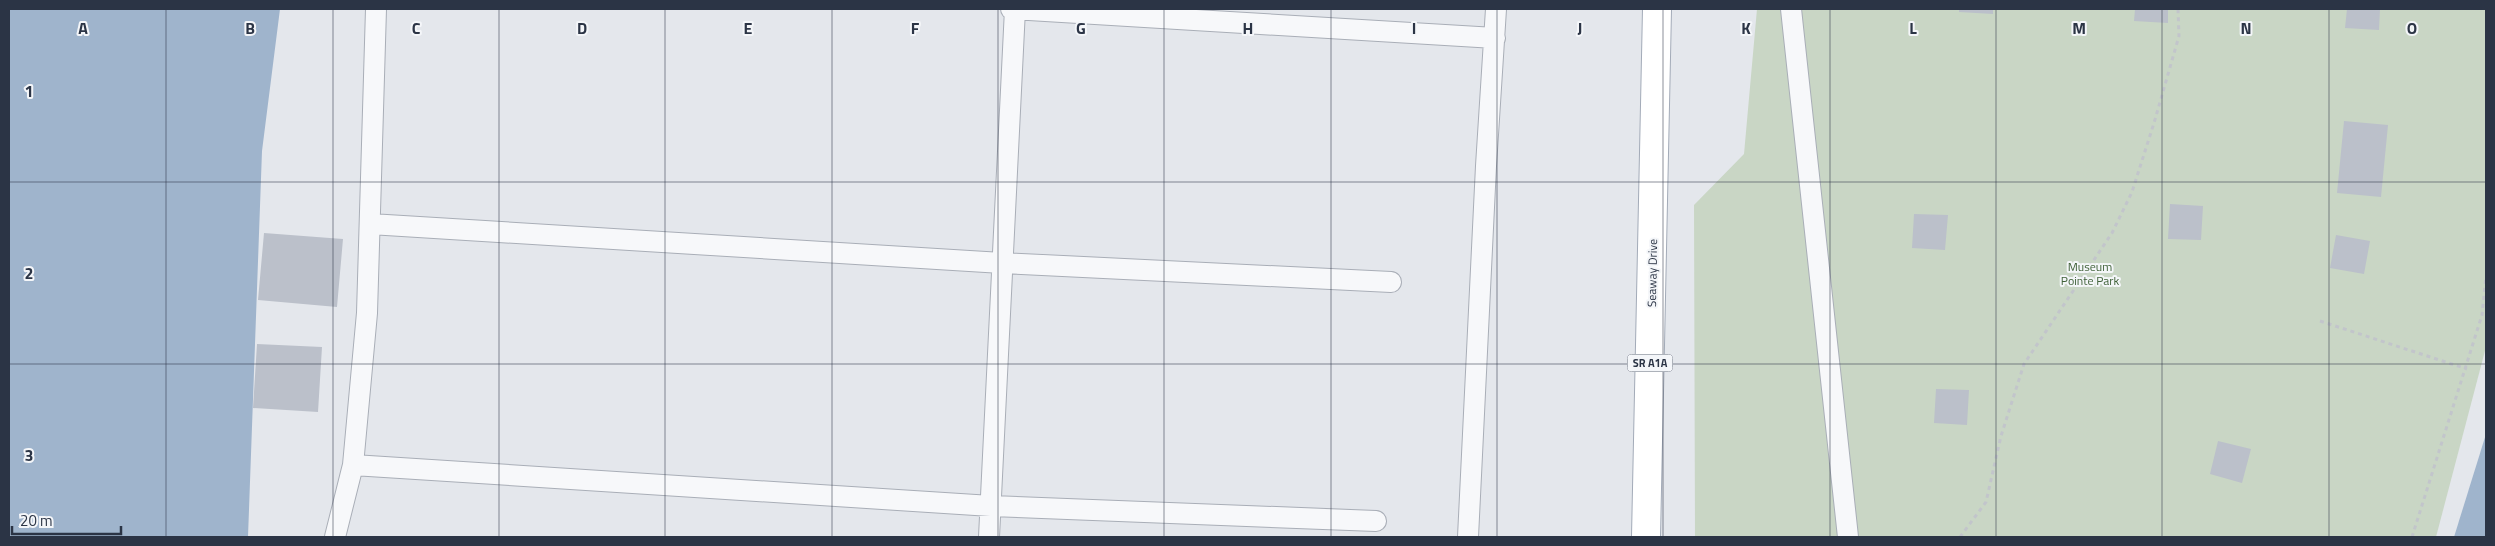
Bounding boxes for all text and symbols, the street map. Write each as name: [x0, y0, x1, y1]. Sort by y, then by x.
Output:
text: A: [78, 16, 88, 40]
text: B: [245, 16, 255, 40]
text: C: [412, 16, 421, 40]
text: D: [577, 16, 587, 40]
text: E: [744, 16, 753, 40]
text: F: [911, 16, 920, 40]
text: G: [1076, 16, 1086, 40]
text: H: [1243, 16, 1253, 40]
text: I: [1412, 16, 1416, 40]
text: J: [1578, 16, 1582, 40]
text: K: [1741, 16, 1751, 40]
text: L: [1909, 16, 1917, 40]
text: M: [2072, 16, 2086, 40]
text: N: [2240, 16, 2252, 40]
text: O: [2407, 16, 2417, 40]
text: 1: [25, 79, 33, 103]
street label: Seaway Drive: [1642, 239, 1662, 307]
park label: Museum Pointe Park: [2061, 257, 2119, 290]
text: 2: [25, 261, 33, 285]
road number: SR A1A: [1628, 354, 1672, 372]
text: 3: [25, 443, 33, 467]
scale bar: [12, 504, 121, 536]
text: 20 m: [20, 509, 53, 532]

